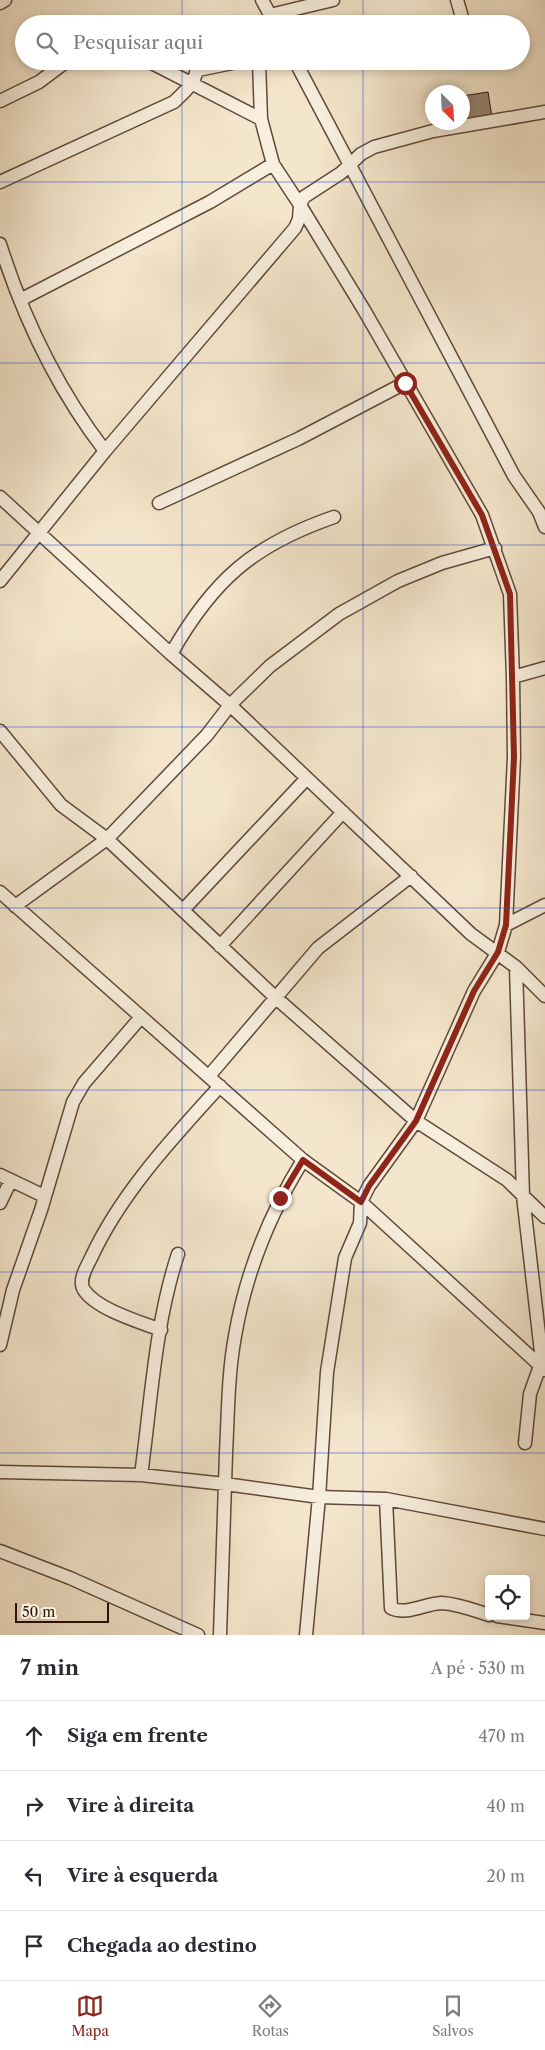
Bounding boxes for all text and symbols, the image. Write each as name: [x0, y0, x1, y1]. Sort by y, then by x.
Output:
search box: [15, 15, 530, 70]
icon: search: [33, 29, 61, 57]
text: Pesquisar aqui: [73, 31, 203, 54]
north arrow: [425, 85, 470, 130]
route start: [394, 372, 417, 395]
route end: [269, 1187, 292, 1210]
map controls: [485, 1575, 530, 1620]
button: locate: [485, 1575, 530, 1620]
scale bar: [15, 1600, 109, 1623]
text: 50 m: [22, 1603, 55, 1621]
text: 7 min: [20, 1655, 79, 1680]
text: A pé · 530 m: [431, 1658, 525, 1678]
icon: ahead: [20, 1722, 48, 1750]
text: Siga em frente: [67, 1724, 208, 1747]
text: 470 m: [479, 1726, 525, 1746]
icon: right: [20, 1792, 48, 1820]
text: Vire à direita: [67, 1794, 194, 1817]
text: 40 m: [486, 1796, 525, 1816]
icon: left: [20, 1862, 48, 1890]
text: Vire à esquerda: [67, 1864, 218, 1887]
text: 20 m: [486, 1866, 525, 1886]
icon: arrive: [20, 1932, 48, 1960]
text: Chegada ao destino: [67, 1934, 257, 1957]
tab: Mapa: [71, 1992, 109, 2040]
tab: Rotas: [252, 1992, 289, 2040]
tab: Salvos: [432, 1992, 474, 2040]

